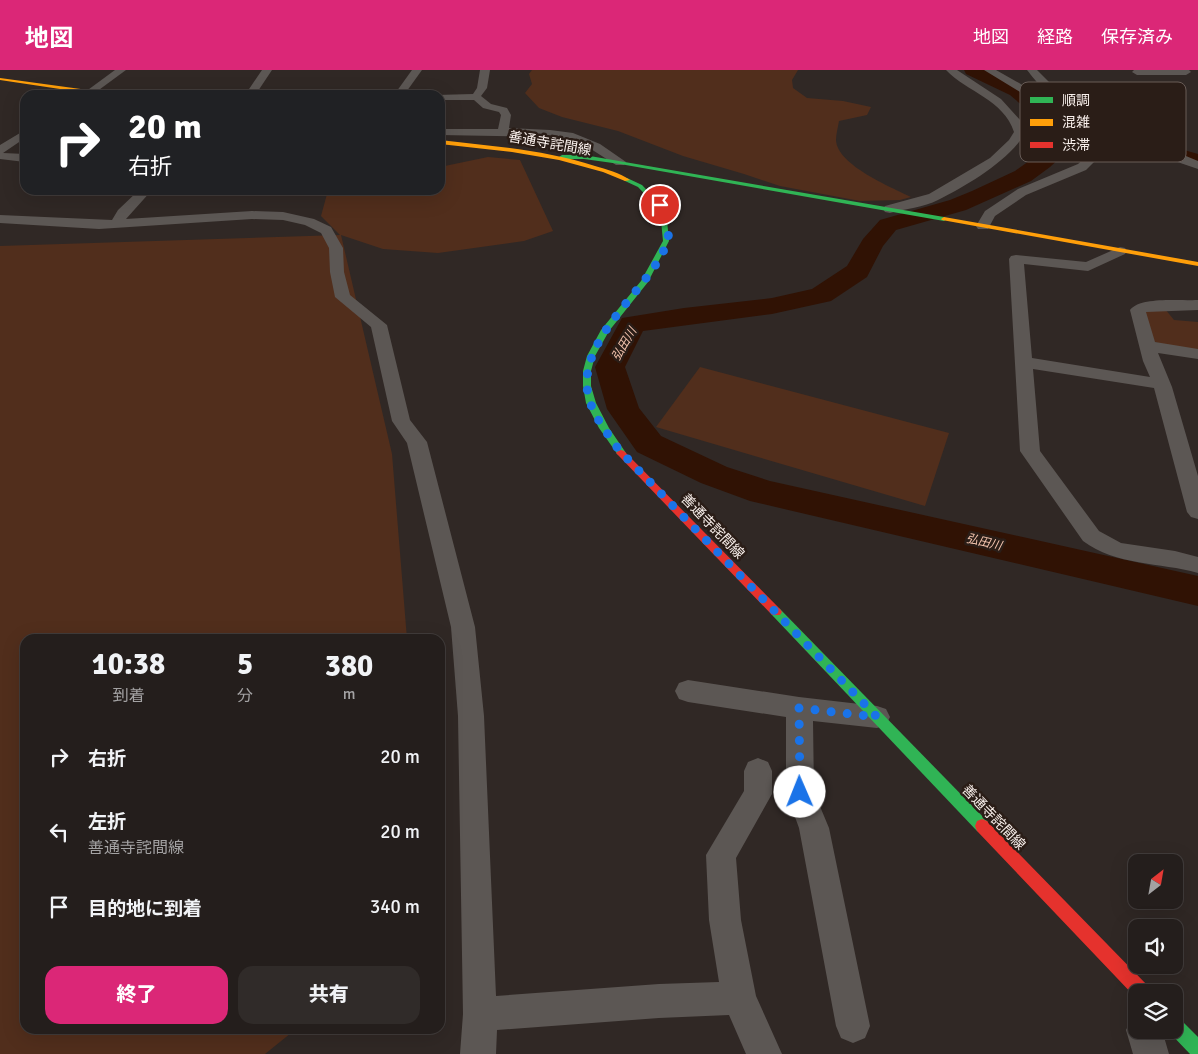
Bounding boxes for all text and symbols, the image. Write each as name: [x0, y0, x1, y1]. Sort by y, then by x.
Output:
text: 地図: [25, 23, 73, 53]
text: 地図: [973, 26, 1009, 48]
text: 経路: [1037, 26, 1073, 48]
text: 保存済み: [1101, 26, 1173, 48]
legend: [1020, 82, 1186, 162]
text: 順調: [1062, 92, 1090, 109]
text: 20 m: [128, 105, 202, 148]
icon: right: [45, 110, 110, 175]
text: 混雑: [1062, 114, 1090, 131]
street label: 善通寺詫間線: [507, 128, 593, 159]
text: 渋滞: [1062, 137, 1090, 154]
text: 右折: [128, 153, 172, 180]
pin: [639, 184, 681, 226]
icon: arrive: [646, 191, 674, 219]
water label: 弘田川: [609, 323, 641, 364]
street label: 善通寺詫間線: [677, 490, 748, 562]
water label: 弘田川: [965, 531, 1005, 554]
text: 10:38: [92, 646, 165, 683]
text: 5: [237, 646, 253, 683]
text: 380: [325, 648, 373, 685]
text: m: [343, 684, 355, 704]
text: 到着: [112, 686, 144, 706]
text: 分: [237, 686, 253, 706]
icon: right: [45, 743, 73, 771]
text: 20 m: [380, 745, 420, 769]
text: 右折: [88, 747, 126, 771]
position arrow: [773, 765, 825, 817]
street label: 善通寺詫間線: [958, 781, 1029, 853]
text: 左折: [88, 810, 126, 834]
icon: left: [45, 818, 73, 846]
text: 20 m: [380, 820, 420, 844]
text: 善通寺詫間線: [88, 838, 184, 858]
north arrow: [1128, 854, 1182, 909]
map controls: [1128, 854, 1183, 1039]
icon: arrive: [45, 893, 73, 921]
text: 340 m: [370, 895, 420, 919]
text: 目的地に到着: [88, 897, 202, 921]
button: sound: [1128, 919, 1183, 974]
button: 終了: [45, 966, 228, 1024]
button: 共有: [238, 966, 420, 1024]
button: layers: [1128, 984, 1183, 1039]

